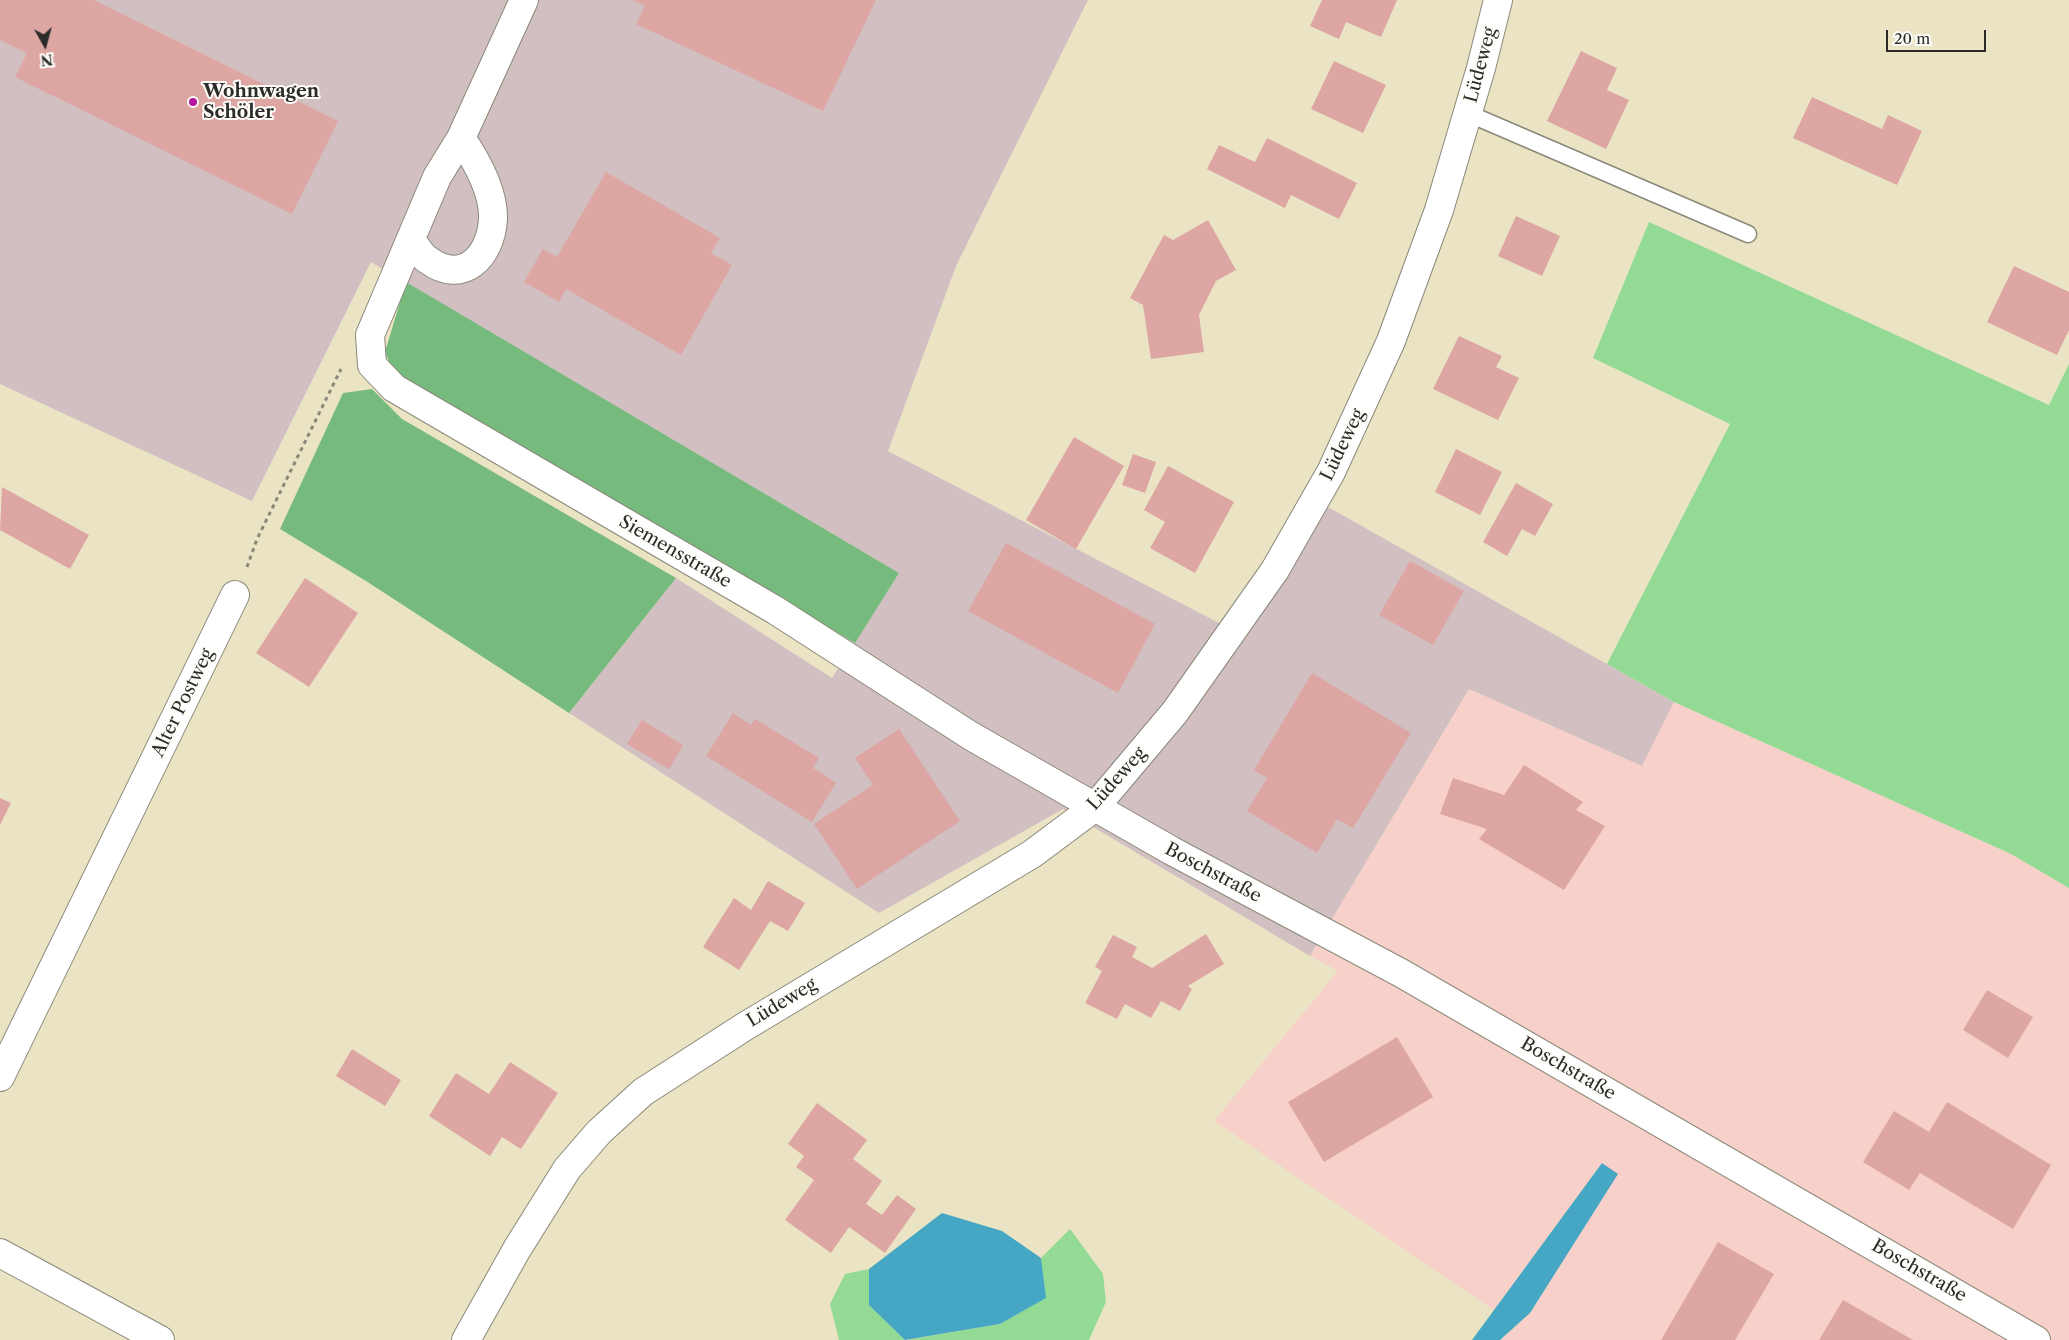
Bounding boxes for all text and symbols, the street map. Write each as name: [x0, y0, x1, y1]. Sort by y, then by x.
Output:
north arrow: [20, 20, 70, 70]
scale bar: [1889, 20, 1989, 52]
street label: Lüdeweg: [1461, 25, 1501, 105]
text: 20 m: [1894, 29, 1930, 48]
text: N: [40, 50, 54, 70]
place label: Wohnwagen Schöler: [203, 81, 319, 124]
marker: Wohnwagen Schöler: [187, 96, 199, 108]
street label: Lüdeweg: [1316, 406, 1370, 484]
street label: Siemensstraße: [615, 511, 735, 593]
street label: Alter Postweg: [147, 645, 219, 761]
street label: Lüdeweg: [1083, 743, 1151, 815]
street label: Boschstraße: [1161, 839, 1265, 907]
street label: Lüdeweg: [743, 974, 821, 1032]
street label: Boschstraße: [1517, 1033, 1619, 1105]
street label: Boschstraße: [1868, 1235, 1970, 1307]

